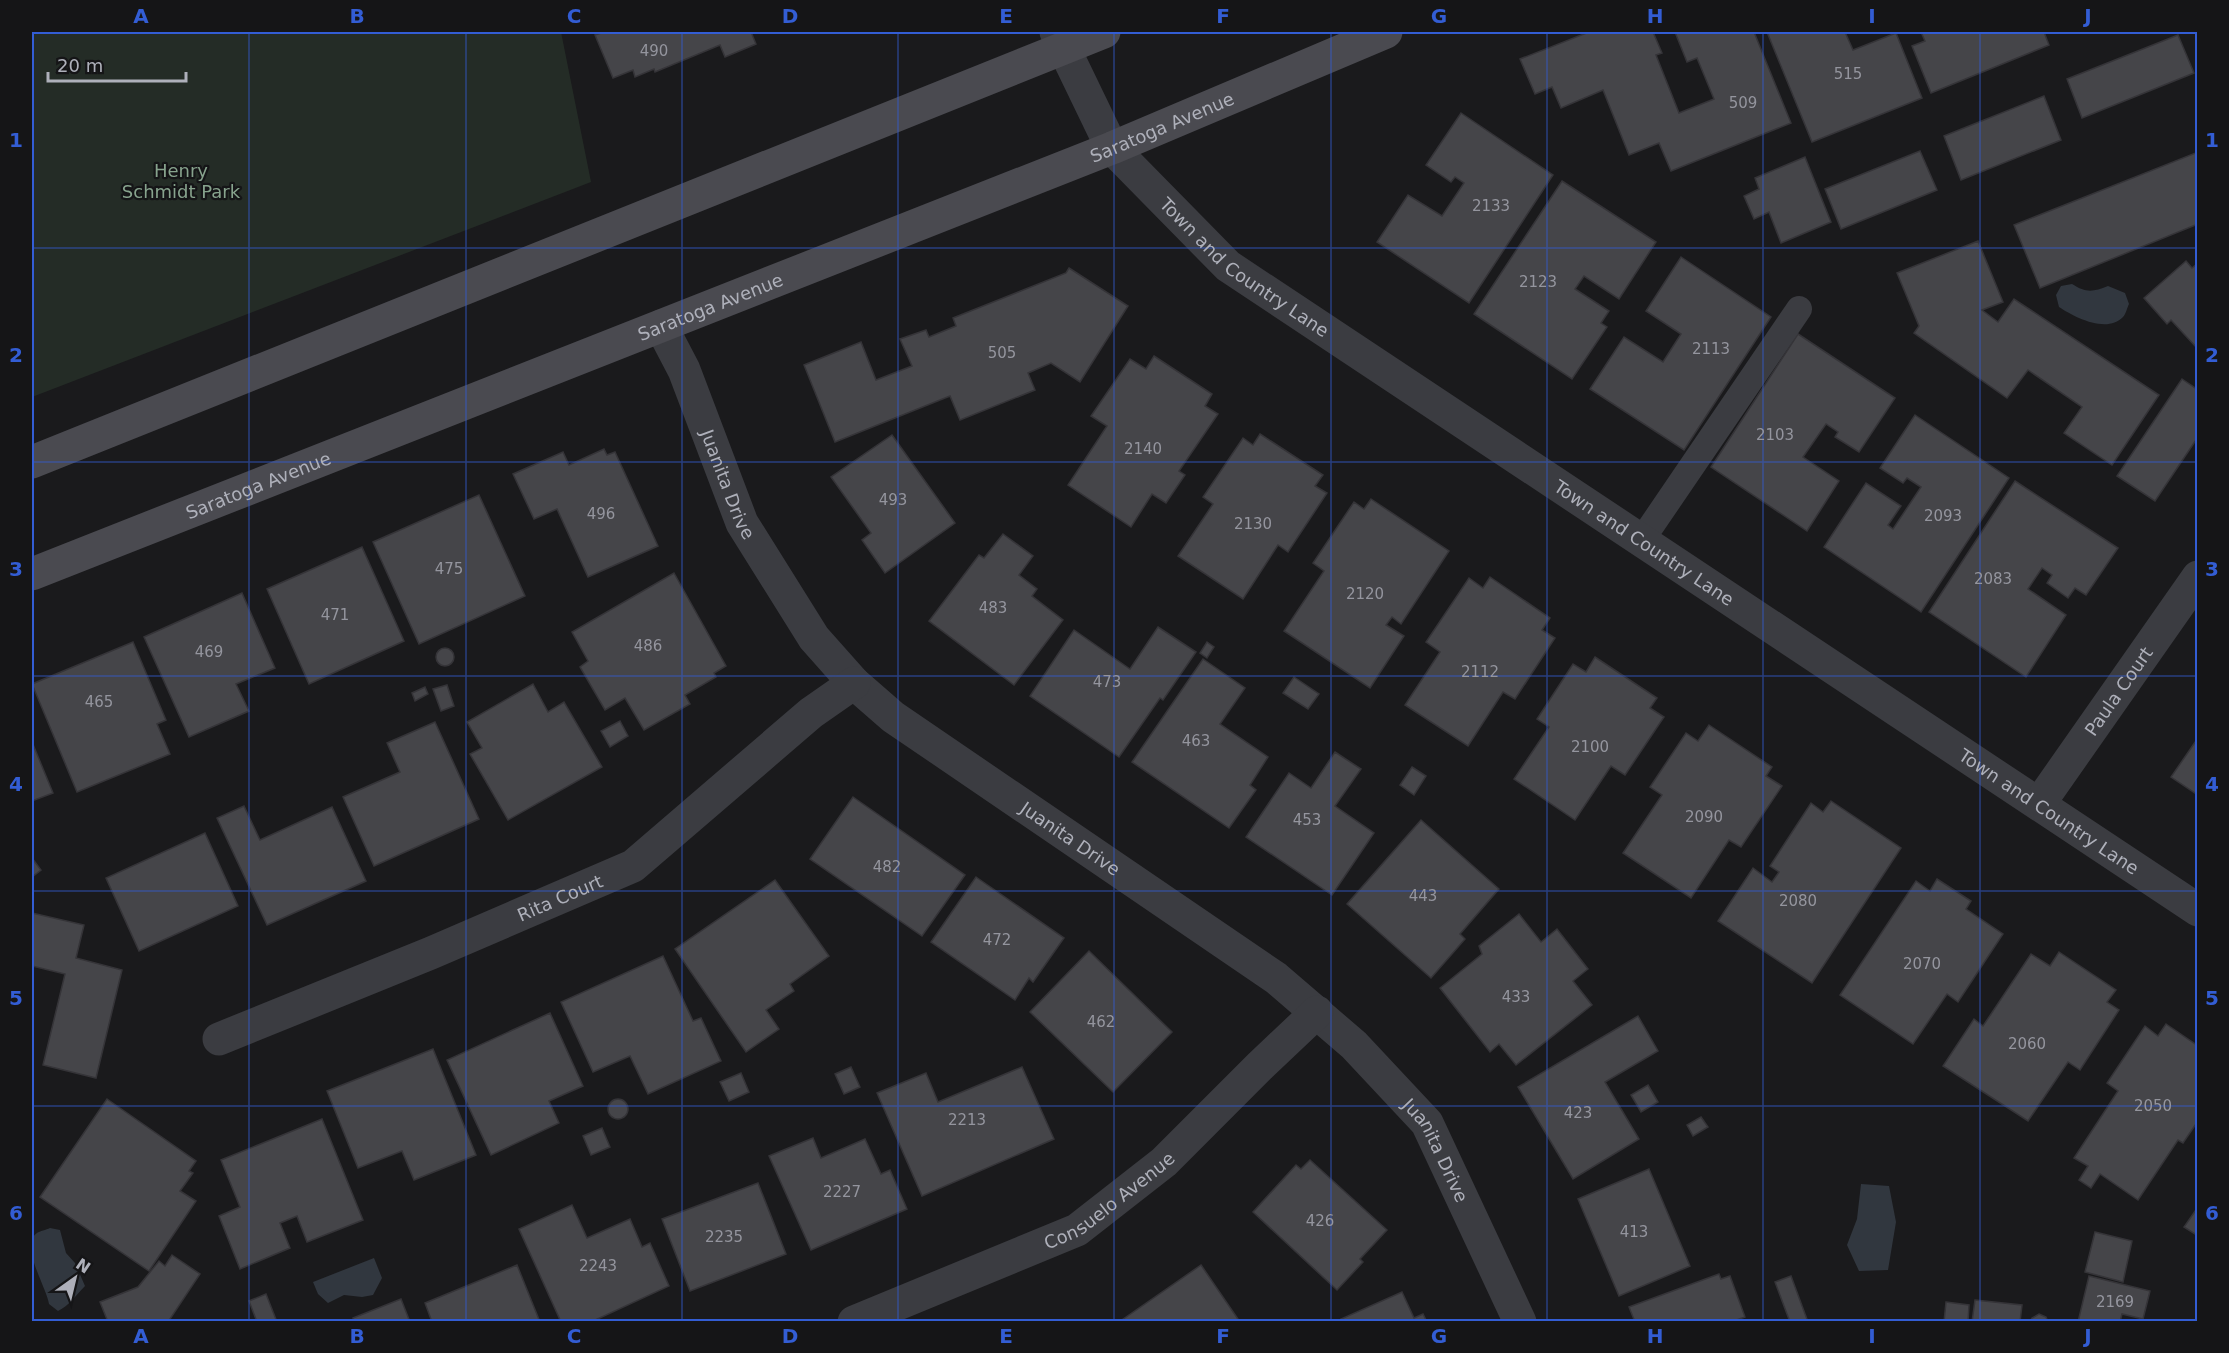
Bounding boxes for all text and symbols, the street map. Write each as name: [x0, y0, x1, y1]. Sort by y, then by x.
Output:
text: A: [133, 4, 149, 28]
text: B: [349, 4, 365, 28]
text: C: [567, 4, 581, 28]
text: D: [782, 4, 798, 28]
text: E: [999, 4, 1013, 28]
text: F: [1216, 4, 1230, 28]
text: G: [1431, 4, 1447, 28]
text: H: [1647, 4, 1663, 28]
text: I: [1868, 4, 1876, 28]
text: J: [2082, 4, 2092, 28]
house number: 490: [640, 42, 668, 60]
scale bar: [48, 45, 186, 83]
text: 20 m: [57, 55, 103, 76]
house number: 515: [1834, 65, 1862, 83]
street label: Saratoga Avenue: [1087, 87, 1237, 166]
house number: 509: [1729, 94, 1757, 112]
text: 1: [9, 128, 23, 152]
text: 1: [2205, 128, 2219, 152]
park label: Henry Schmidt Park: [122, 160, 241, 202]
street label: Town and Country Lane: [1155, 192, 1333, 341]
house number: 2133: [1472, 197, 1510, 215]
street label: Saratoga Avenue: [635, 268, 786, 345]
house number: 2123: [1519, 273, 1557, 291]
house number: 2113: [1692, 340, 1730, 358]
text: 2: [9, 343, 23, 367]
text: 2: [2205, 343, 2219, 367]
house number: 505: [988, 344, 1016, 362]
street label: Juanita Drive: [697, 425, 760, 543]
house number: 2103: [1756, 426, 1794, 444]
house number: 2140: [1124, 440, 1162, 458]
street label: Saratoga Avenue: [183, 447, 334, 523]
street label: Town and Country Lane: [1550, 475, 1738, 610]
house number: 493: [879, 491, 907, 509]
house number: 496: [587, 505, 615, 523]
house number: 2093: [1924, 507, 1962, 525]
house number: 2130: [1234, 515, 1272, 533]
text: 3: [9, 557, 23, 581]
text: 3: [2205, 557, 2219, 581]
house number: 475: [435, 560, 463, 578]
house number: 2083: [1974, 570, 2012, 588]
house number: 2120: [1346, 585, 1384, 603]
house number: 483: [979, 599, 1007, 617]
house number: 471: [321, 606, 349, 624]
house number: 486: [634, 637, 662, 655]
street label: Paula Court: [2080, 642, 2157, 739]
house number: 469: [195, 643, 223, 661]
house number: 2112: [1461, 663, 1499, 681]
house number: 473: [1093, 673, 1121, 691]
house number: 465: [85, 693, 113, 711]
house number: 463: [1182, 732, 1210, 750]
house number: 2100: [1571, 738, 1609, 756]
street label: Town and Country Lane: [1955, 743, 2143, 878]
text: 4: [9, 772, 23, 796]
text: 4: [2205, 772, 2219, 796]
street label: Juanita Drive: [1016, 796, 1125, 879]
house number: 2090: [1685, 808, 1723, 826]
house number: 453: [1293, 811, 1321, 829]
house number: 482: [873, 858, 901, 876]
street label: Rita Court: [514, 870, 606, 925]
house number: 443: [1409, 887, 1437, 905]
house number: 2080: [1779, 892, 1817, 910]
house number: 472: [983, 931, 1011, 949]
house number: 2070: [1903, 955, 1941, 973]
text: 5: [9, 986, 23, 1010]
text: 5: [2205, 986, 2219, 1010]
house number: 433: [1502, 988, 1530, 1006]
house number: 462: [1087, 1013, 1115, 1031]
house number: 2060: [2008, 1035, 2046, 1053]
street label: Juanita Drive: [1398, 1093, 1473, 1205]
house number: 2050: [2134, 1097, 2172, 1115]
house number: 423: [1564, 1104, 1592, 1122]
house number: 2213: [948, 1111, 986, 1129]
street label: Consuelo Avenue: [1041, 1147, 1179, 1253]
house number: 2227: [823, 1183, 861, 1201]
text: 6: [9, 1201, 23, 1225]
text: 6: [2205, 1201, 2219, 1225]
house number: 426: [1306, 1212, 1334, 1230]
house number: 413: [1620, 1223, 1648, 1241]
house number: 2235: [705, 1228, 743, 1246]
north arrow: [45, 1248, 105, 1308]
text: N: [72, 1254, 94, 1278]
house number: 2243: [579, 1257, 617, 1275]
house number: 2169: [2096, 1293, 2134, 1311]
text: A: [133, 1324, 149, 1348]
text: B: [349, 1324, 365, 1348]
text: C: [567, 1324, 581, 1348]
text: D: [782, 1324, 798, 1348]
text: E: [999, 1324, 1013, 1348]
text: F: [1216, 1324, 1230, 1348]
text: G: [1431, 1324, 1447, 1348]
text: H: [1647, 1324, 1663, 1348]
text: I: [1868, 1324, 1876, 1348]
text: J: [2082, 1324, 2092, 1348]

